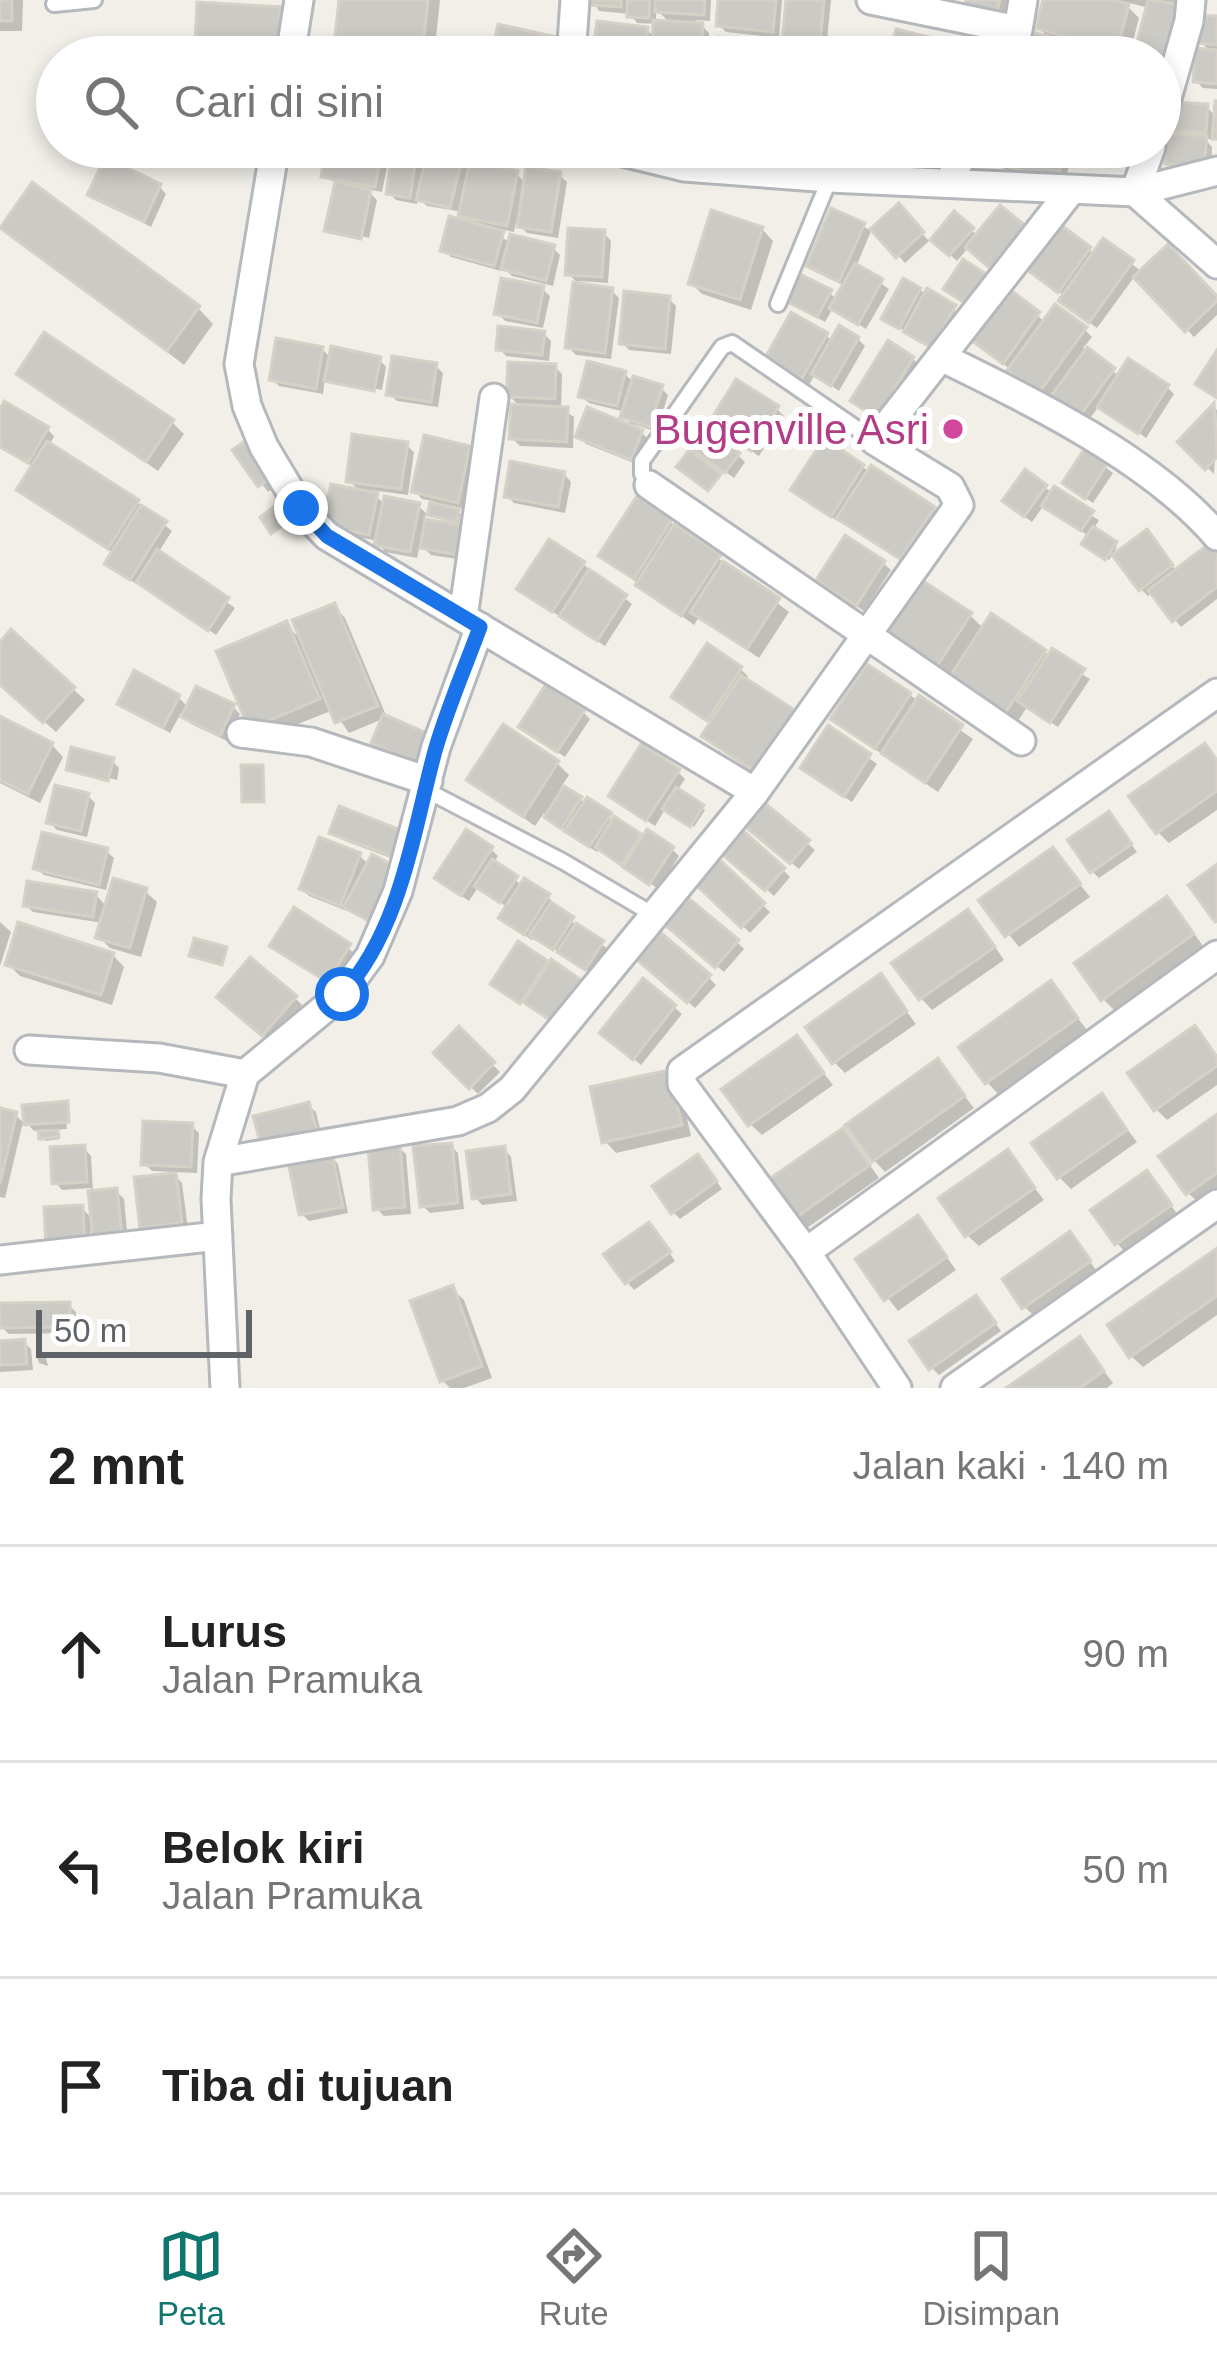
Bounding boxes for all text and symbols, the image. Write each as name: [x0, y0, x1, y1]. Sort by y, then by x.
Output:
search box: [36, 36, 1181, 168]
icon: search: [78, 69, 144, 135]
text: Cari di sini: [174, 76, 384, 127]
place label: Bugenville Asri: [654, 406, 929, 453]
marker: Bugenville Asri: [940, 416, 966, 442]
route end: [274, 481, 328, 535]
route start: [315, 967, 369, 1021]
scale bar: [36, 1304, 252, 1357]
text: 50 m: [54, 1312, 127, 1349]
text: 2 mnt: [48, 1438, 184, 1495]
text: Jalan kaki · 140 m: [853, 1444, 1169, 1487]
text: Lurus: [162, 1606, 287, 1657]
icon: ahead: [48, 1621, 114, 1687]
text: 90 m: [1082, 1632, 1169, 1675]
text: Jalan Pramuka: [162, 1658, 422, 1701]
text: Belok kiri: [162, 1822, 365, 1873]
icon: left: [48, 1837, 114, 1903]
text: 50 m: [1082, 1848, 1169, 1891]
text: Jalan Pramuka: [162, 1874, 422, 1917]
icon: arrive: [48, 2053, 114, 2119]
text: Tiba di tujuan: [162, 2060, 454, 2111]
tab: Peta: [157, 2223, 225, 2333]
tab: Rute: [539, 2223, 609, 2333]
tab: Disimpan: [922, 2223, 1060, 2333]

